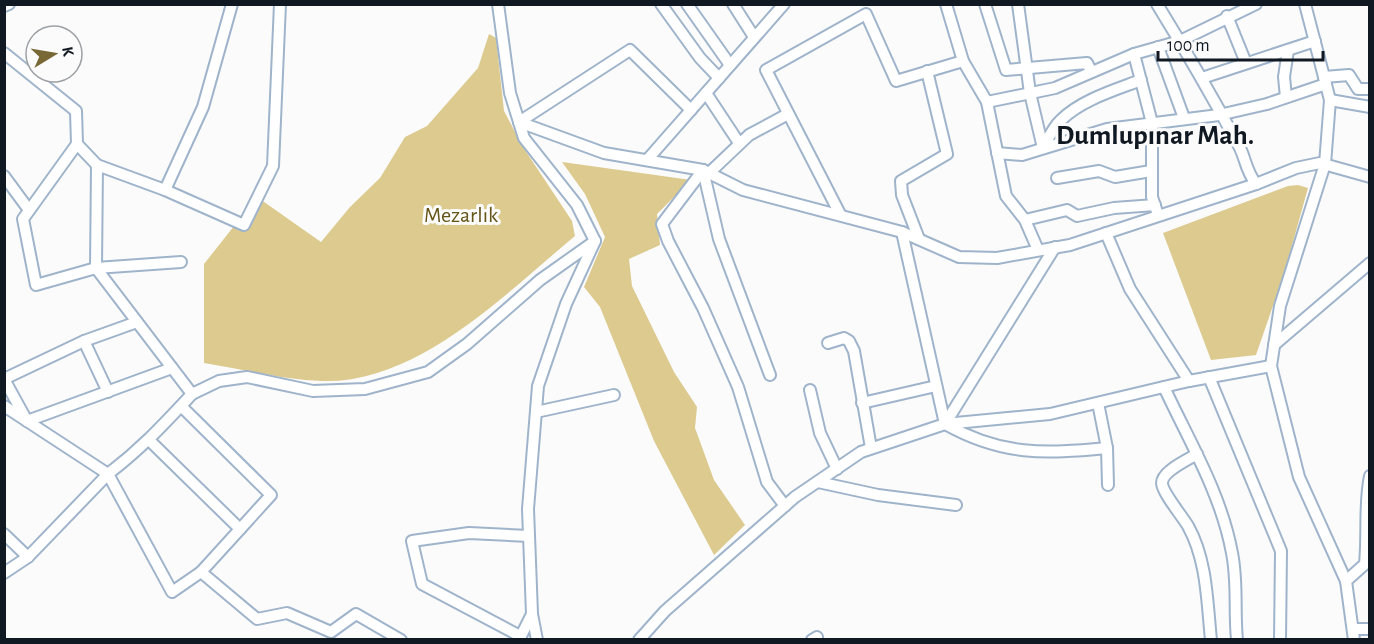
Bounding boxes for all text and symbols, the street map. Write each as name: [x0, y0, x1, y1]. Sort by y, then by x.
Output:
north arrow: [24, 24, 84, 84]
scale bar: [1158, 24, 1323, 62]
text: 100 m: [1167, 37, 1210, 55]
text: K: [59, 45, 77, 58]
district label: Dumlupınar Mah.: [1056, 122, 1254, 150]
park label: Mezarlık: [424, 204, 498, 226]

